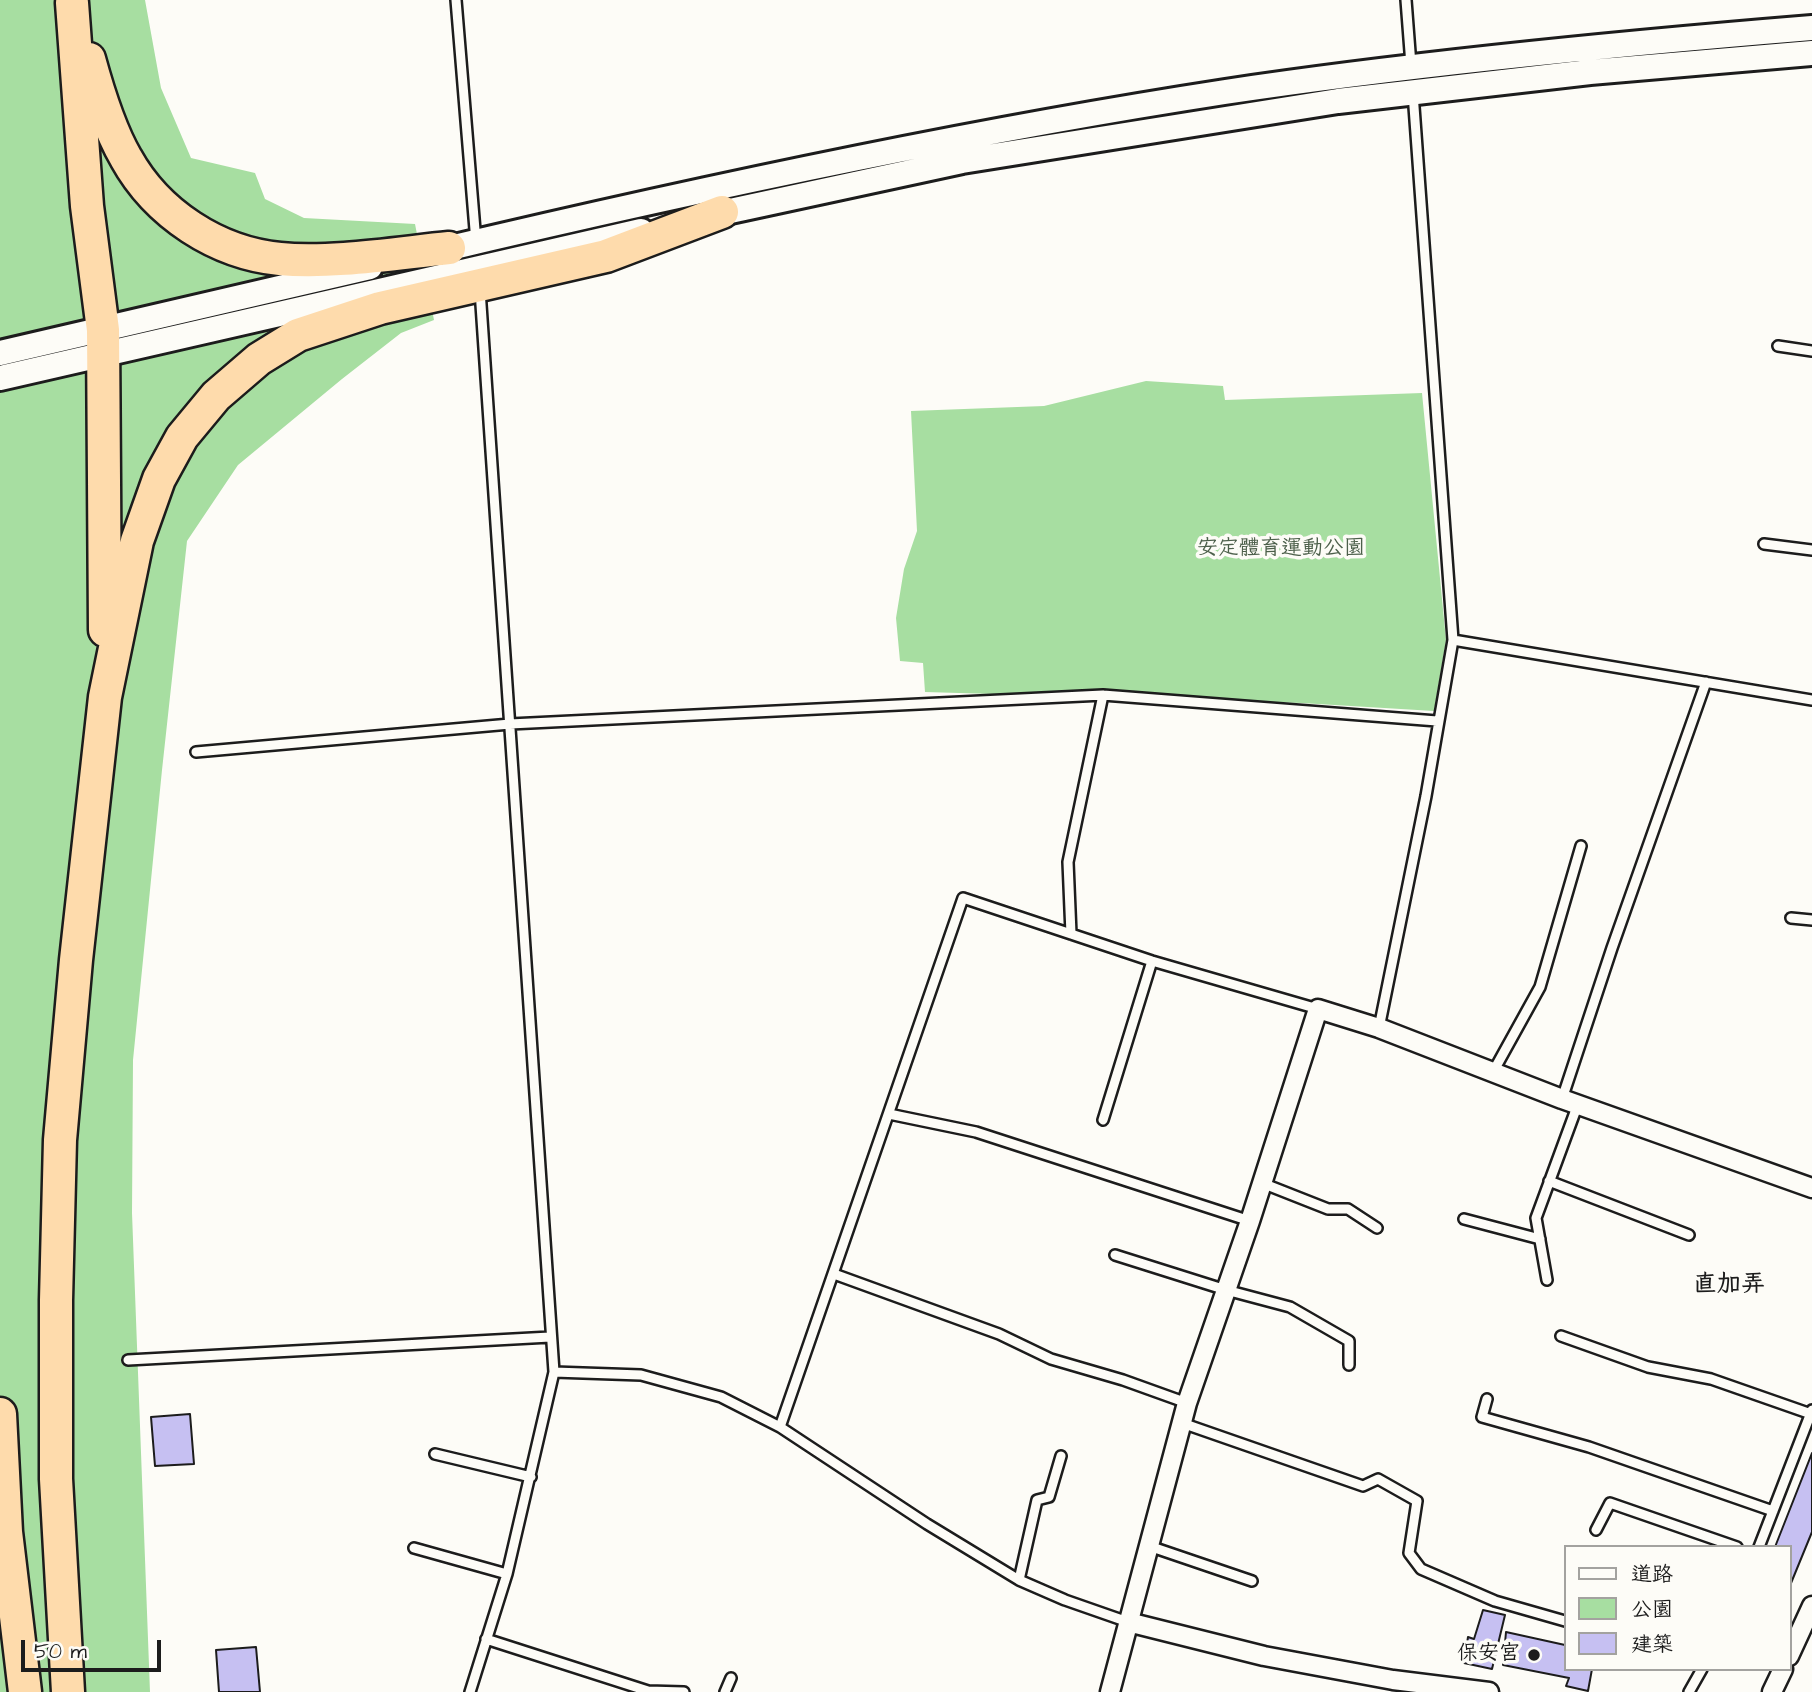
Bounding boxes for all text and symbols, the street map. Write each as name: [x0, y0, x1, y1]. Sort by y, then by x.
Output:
park label: 安定體育運動公園: [1197, 537, 1365, 563]
district label: 直加弄: [1693, 1272, 1765, 1300]
legend: [1563, 1545, 1791, 1671]
text: 道路: [1631, 1560, 1673, 1589]
text: 公園: [1631, 1595, 1673, 1624]
scale bar: [24, 1626, 164, 1670]
text: 建築: [1631, 1630, 1673, 1659]
text: 50 m: [34, 1637, 87, 1666]
place label: 保安宮: [1457, 1642, 1520, 1668]
marker: 保安宮: [1526, 1647, 1542, 1663]

